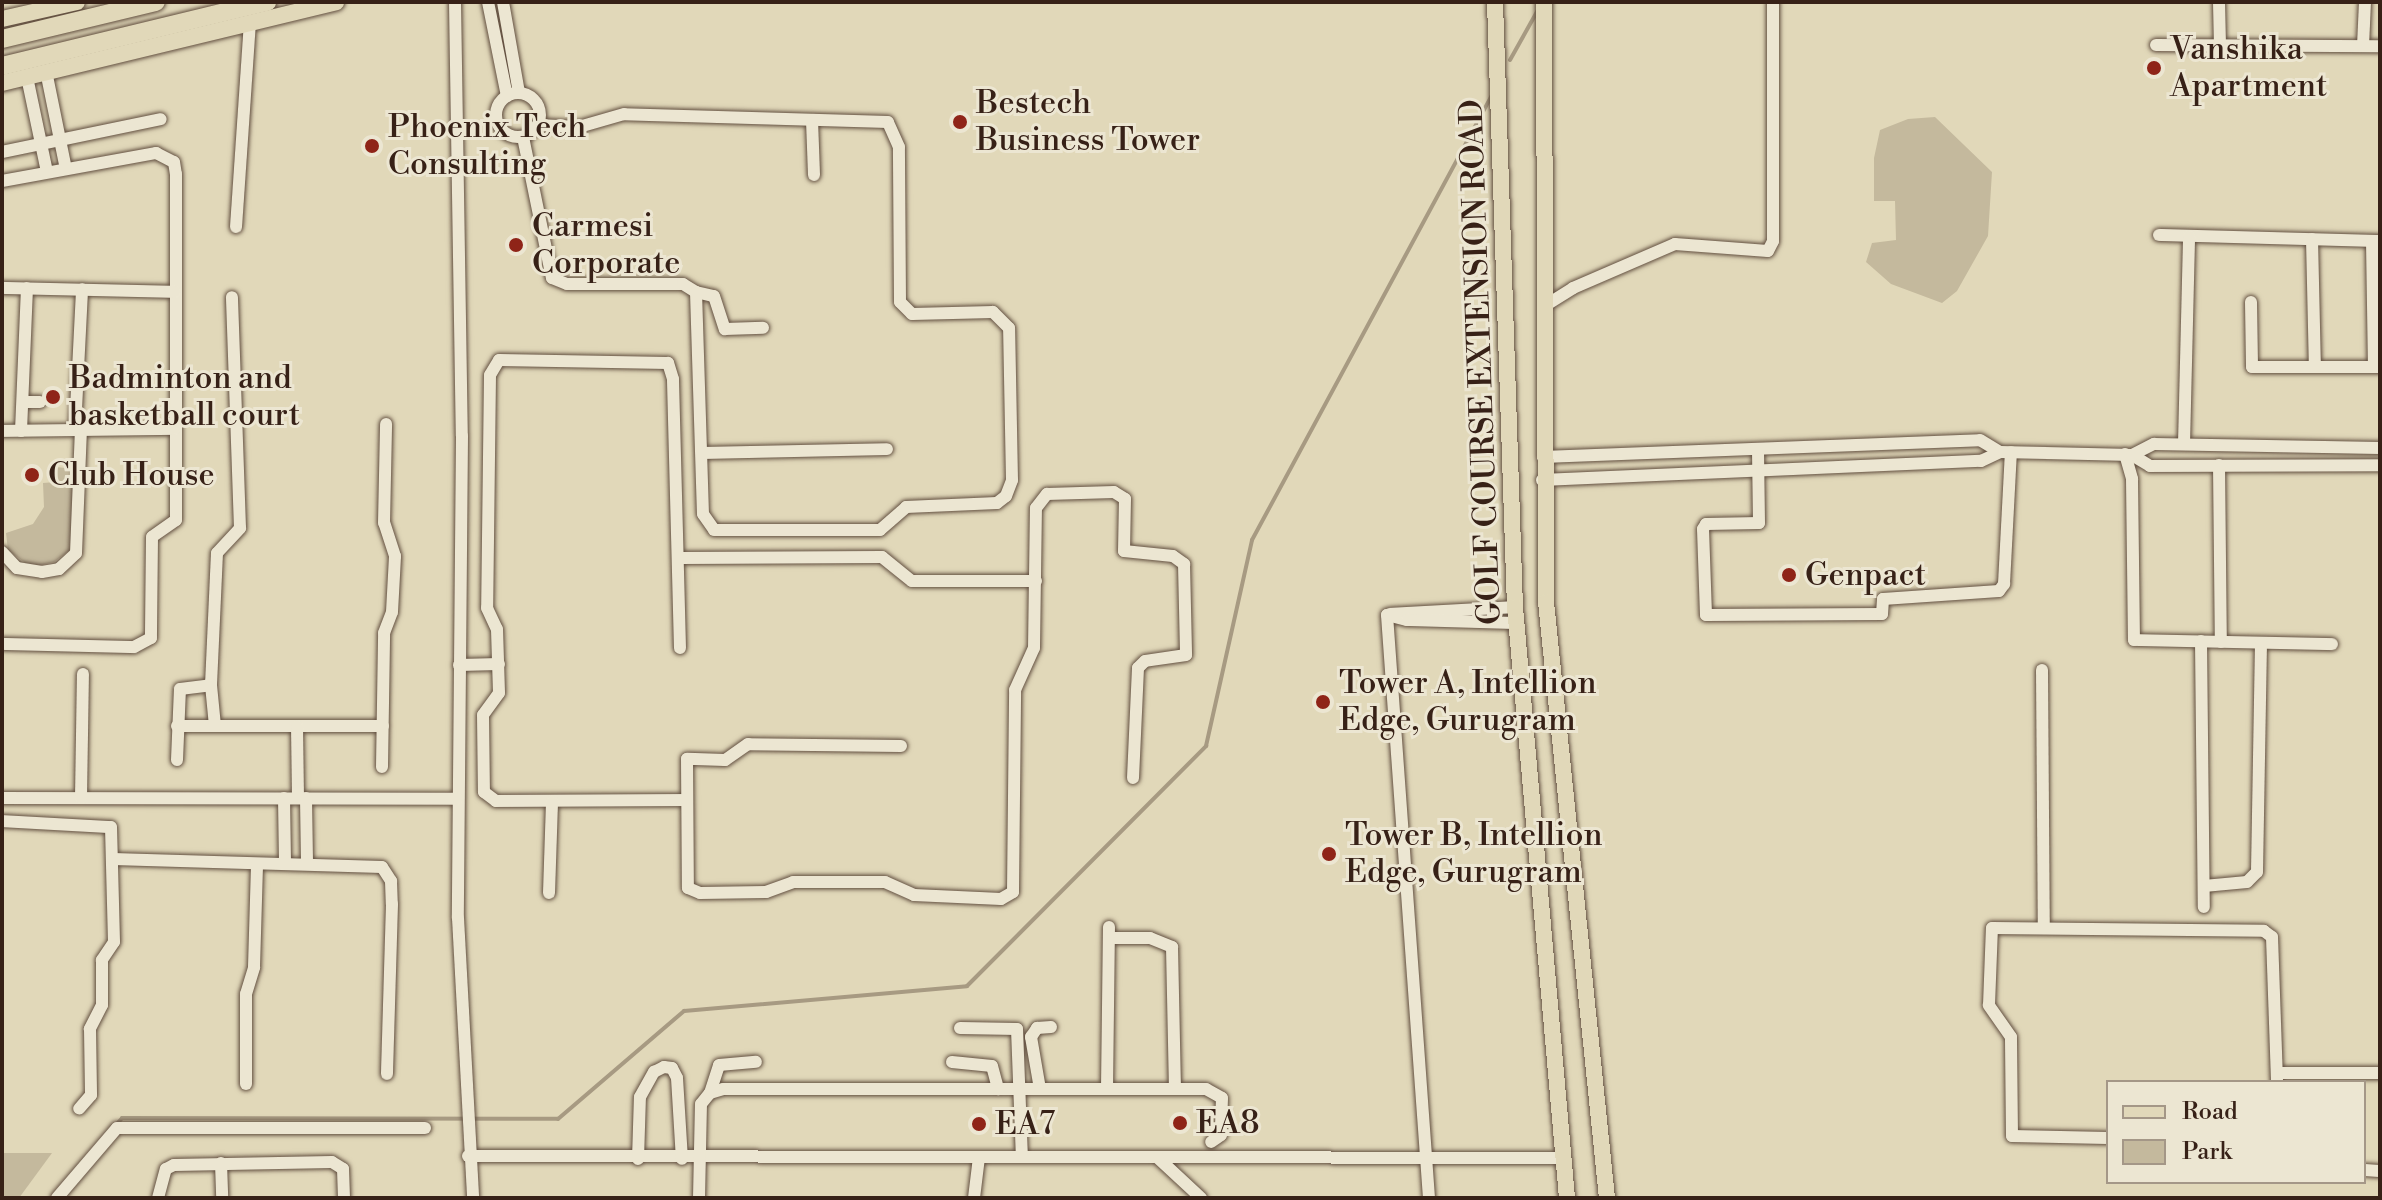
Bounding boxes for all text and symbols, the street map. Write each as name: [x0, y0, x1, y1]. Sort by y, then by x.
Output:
place label: Vanshika Apartment: [2170, 31, 2327, 106]
marker: Vanshika Apartment: [2145, 59, 2163, 77]
place label: Bestech Business Tower: [976, 85, 1200, 160]
street label: GOLF COURSE EXTENSION ROAD: [1453, 99, 1509, 625]
place label: Phoenix Tech Consulting: [388, 109, 586, 184]
marker: Bestech Business Tower: [951, 113, 969, 131]
marker: Phoenix Tech Consulting: [363, 137, 381, 155]
place label: Carmesi Corporate: [532, 208, 680, 283]
marker: Carmesi Corporate: [507, 236, 525, 254]
place label: Badminton and basketball court: [69, 360, 300, 435]
marker: Badminton and basketball court: [44, 388, 62, 406]
place label: Club House: [48, 456, 215, 494]
marker: Club House: [23, 466, 41, 484]
place label: Genpact: [1805, 556, 1926, 594]
marker: Genpact: [1780, 566, 1798, 584]
place label: Tower A, Intellion Edge, Gurugram: [1339, 665, 1596, 740]
marker: Tower A, Intellion Edge, Gurugram: [1314, 693, 1332, 711]
place label: Tower B, Intellion Edge, Gurugram: [1345, 817, 1603, 892]
marker: Tower B, Intellion Edge, Gurugram: [1320, 845, 1338, 863]
legend: [2106, 1080, 2366, 1184]
text: Road: [2182, 1097, 2238, 1127]
place label: EA8: [1196, 1104, 1260, 1142]
place label: EA7: [995, 1105, 1055, 1143]
marker: EA8: [1171, 1114, 1189, 1132]
marker: EA7: [970, 1115, 988, 1133]
text: Park: [2182, 1137, 2232, 1167]

